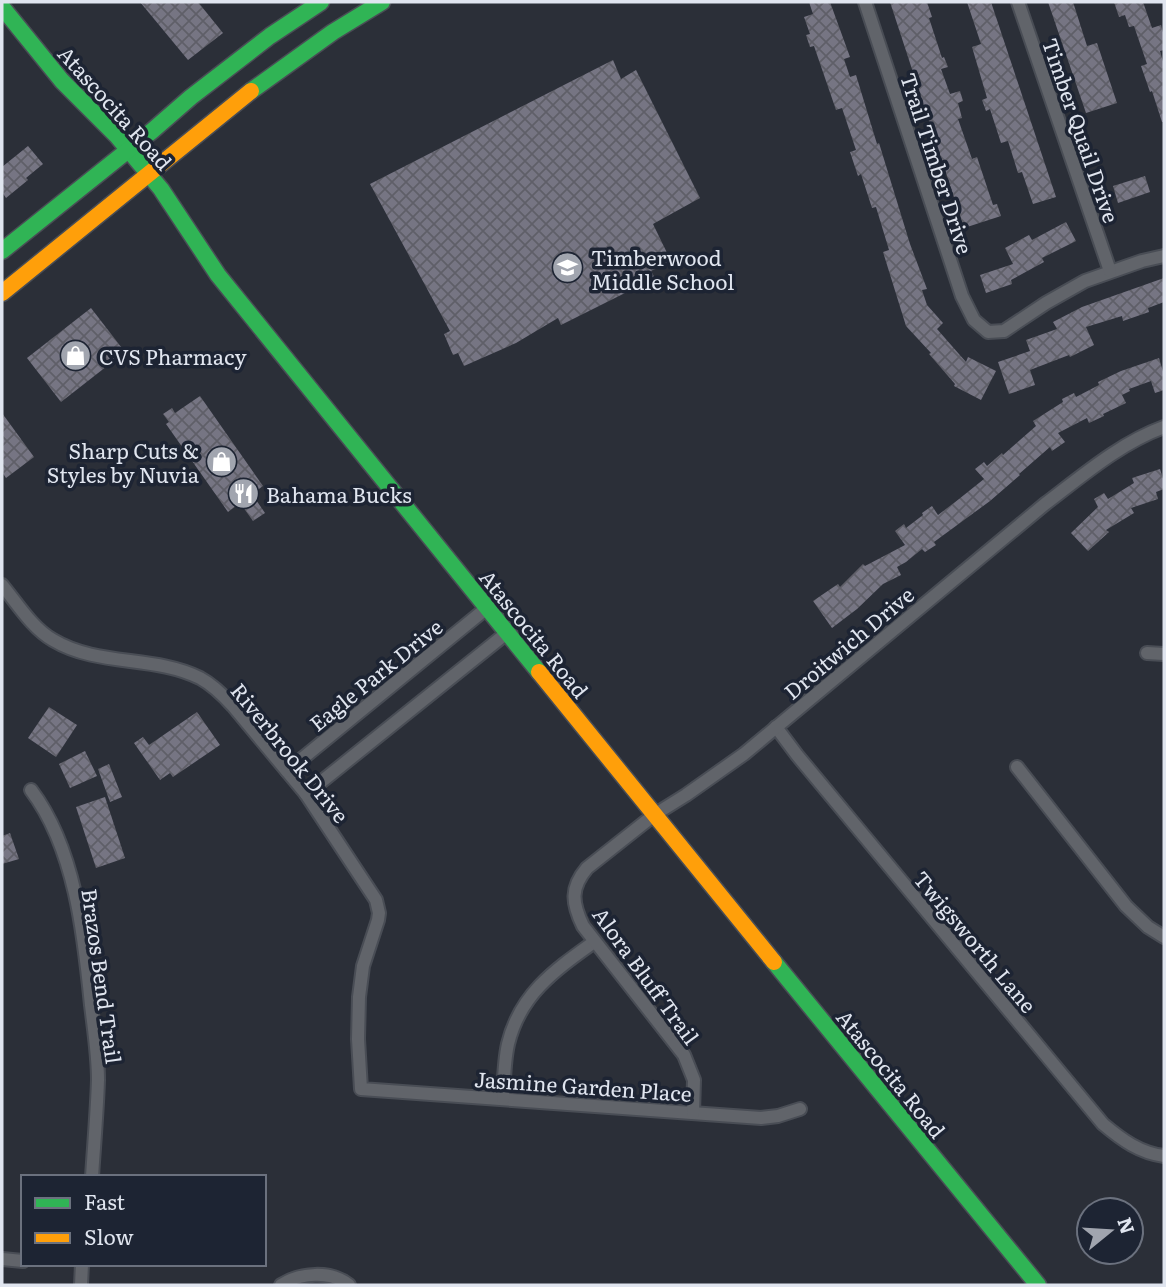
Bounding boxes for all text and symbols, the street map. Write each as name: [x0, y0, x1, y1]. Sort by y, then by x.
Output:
street label: Timber Quail Drive: [1036, 33, 1128, 227]
street label: Atascocita Road: [52, 38, 180, 176]
street label: Trail Timber Drive: [894, 68, 982, 258]
place label: Timberwood Middle School: [591, 241, 734, 296]
school or university icon: Timberwood Middle School: [551, 251, 585, 285]
shop icon: CVS Pharmacy: [59, 338, 93, 372]
place label: CVS Pharmacy: [99, 340, 248, 371]
place label: Sharp Cuts & Styles by Nuvia: [47, 434, 200, 489]
shop icon: Sharp Cuts & Styles by Nuvia: [205, 444, 239, 478]
restaurant icon: Bahama Bucks: [226, 476, 260, 510]
place label: Bahama Bucks: [266, 478, 412, 509]
street label: Atascocita Road: [473, 562, 597, 704]
street label: Droitwich Drive: [776, 578, 920, 706]
street label: Eagle Park Drive: [302, 610, 448, 738]
street label: Riverbrook Drive: [225, 675, 357, 829]
street label: Twigsworth Lane: [907, 863, 1045, 1019]
street label: Brazos Bend Trail: [75, 886, 131, 1066]
street label: Alora Bluff Trail: [586, 900, 708, 1050]
street label: Atascocita Road: [830, 1002, 954, 1144]
street label: Jasmine Garden Place: [473, 1062, 693, 1108]
legend: [21, 1175, 266, 1266]
text: Fast: [84, 1185, 125, 1216]
north arrow: [1075, 1196, 1145, 1266]
text: N: [1111, 1214, 1143, 1237]
text: Slow: [84, 1220, 134, 1251]

